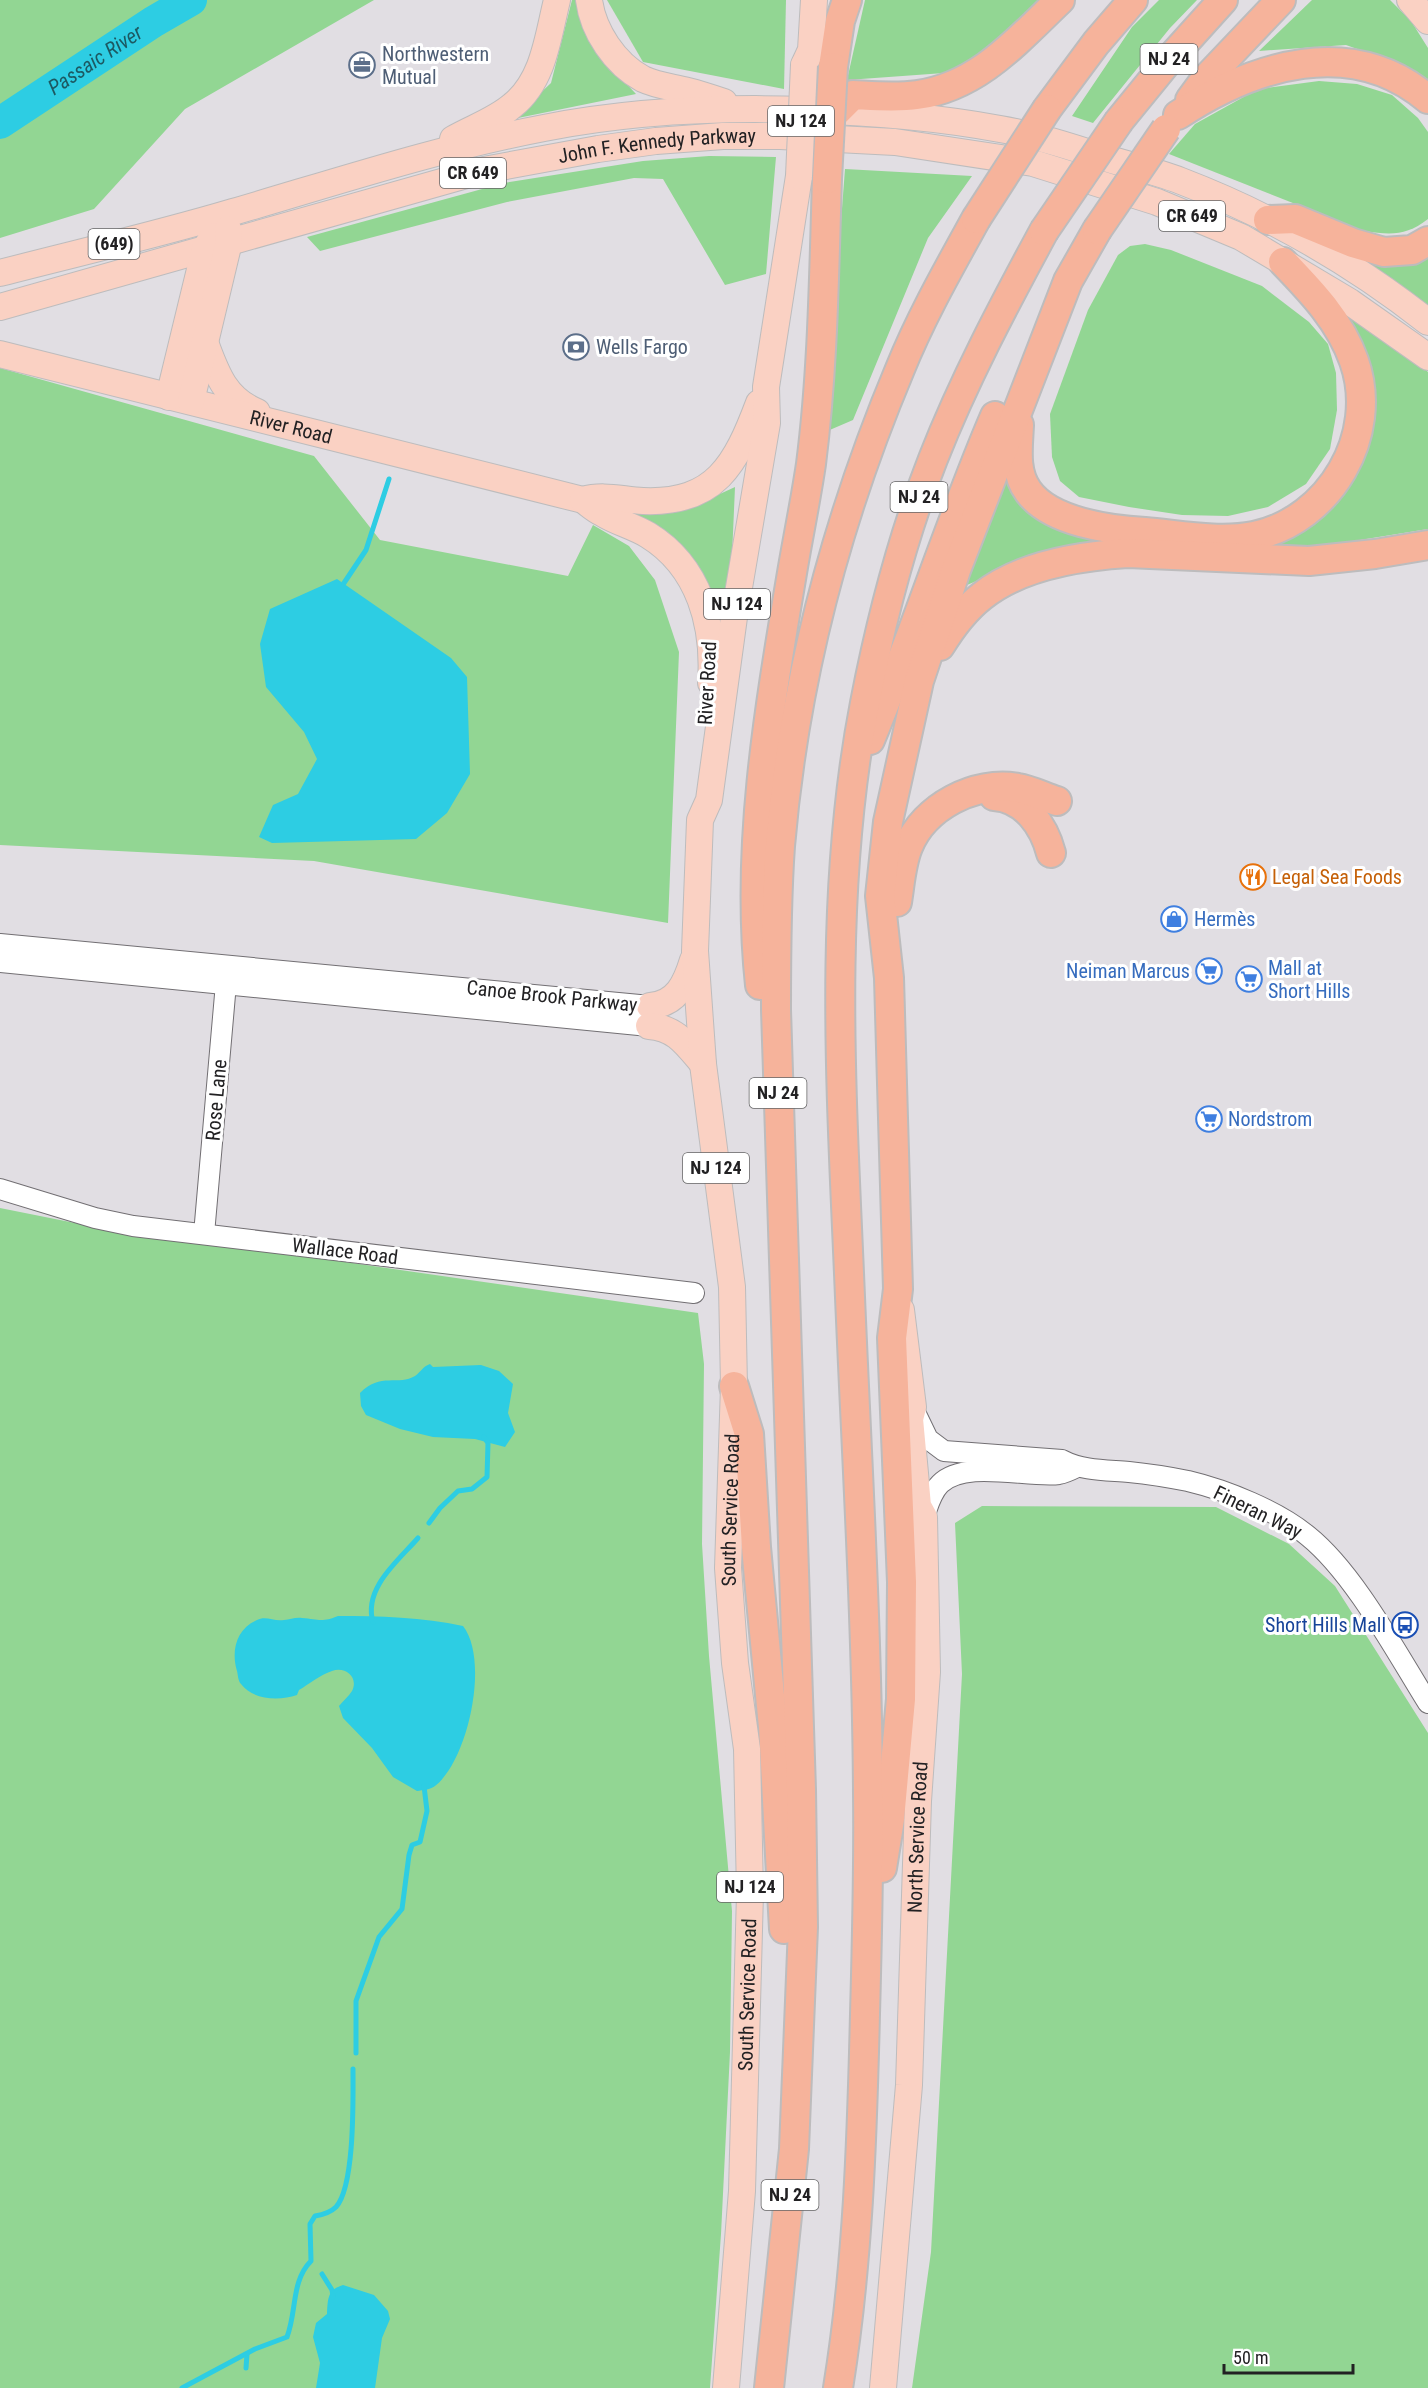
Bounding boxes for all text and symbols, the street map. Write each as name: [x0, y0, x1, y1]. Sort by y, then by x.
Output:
water label: Passaic River: [43, 20, 147, 100]
place label: Northwestern Mutual: [382, 42, 489, 89]
road number: NJ 24: [1140, 44, 1198, 74]
office icon: Northwestern Mutual: [347, 50, 377, 80]
road number: NJ 124: [768, 106, 834, 136]
street label: John F. Kennedy Parkway: [556, 124, 756, 168]
road number: CR 649: [440, 158, 506, 188]
road number: CR 649: [1159, 201, 1225, 231]
road number: (649): [88, 229, 140, 259]
bank icon: Wells Fargo: [561, 332, 591, 362]
place label: Wells Fargo: [596, 335, 688, 359]
street label: River Road: [247, 405, 335, 449]
road number: NJ 24: [890, 482, 948, 512]
road number: NJ 124: [704, 589, 770, 619]
street label: River Road: [693, 640, 721, 726]
restaurant icon: Legal Sea Foods: [1238, 862, 1268, 892]
place label: Legal Sea Foods: [1272, 865, 1402, 889]
shop icon: Hermès: [1159, 904, 1189, 934]
place label: Hermès: [1194, 907, 1255, 931]
supermarket icon: Neiman Marcus: [1194, 956, 1224, 986]
place label: Mall at Short Hills: [1268, 956, 1350, 1003]
place label: Neiman Marcus: [1066, 959, 1190, 983]
supermarket icon: Mall at Short Hills: [1234, 964, 1264, 994]
street label: Canoe Brook Parkway: [465, 975, 639, 1017]
street label: Rose Lane: [200, 1058, 232, 1142]
road number: NJ 24: [750, 1078, 806, 1108]
supermarket icon: Nordstrom: [1194, 1104, 1224, 1134]
place label: Nordstrom: [1228, 1107, 1312, 1131]
road number: NJ 124: [683, 1153, 749, 1183]
street label: Wallace Road: [291, 1233, 399, 1269]
street label: South Service Road: [716, 1433, 744, 1587]
street label: Fineran Way: [1210, 1480, 1306, 1544]
bus stop icon: Short Hills Mall: [1390, 1610, 1420, 1640]
place label: Short Hills Mall: [1265, 1613, 1386, 1637]
street label: North Service Road: [902, 1761, 933, 1913]
road number: NJ 124: [717, 1872, 783, 1902]
street label: South Service Road: [733, 1918, 761, 2071]
road number: NJ 24: [762, 2180, 818, 2210]
scale bar: [1224, 2337, 1353, 2375]
text: 50 m: [1233, 2347, 1268, 2368]

